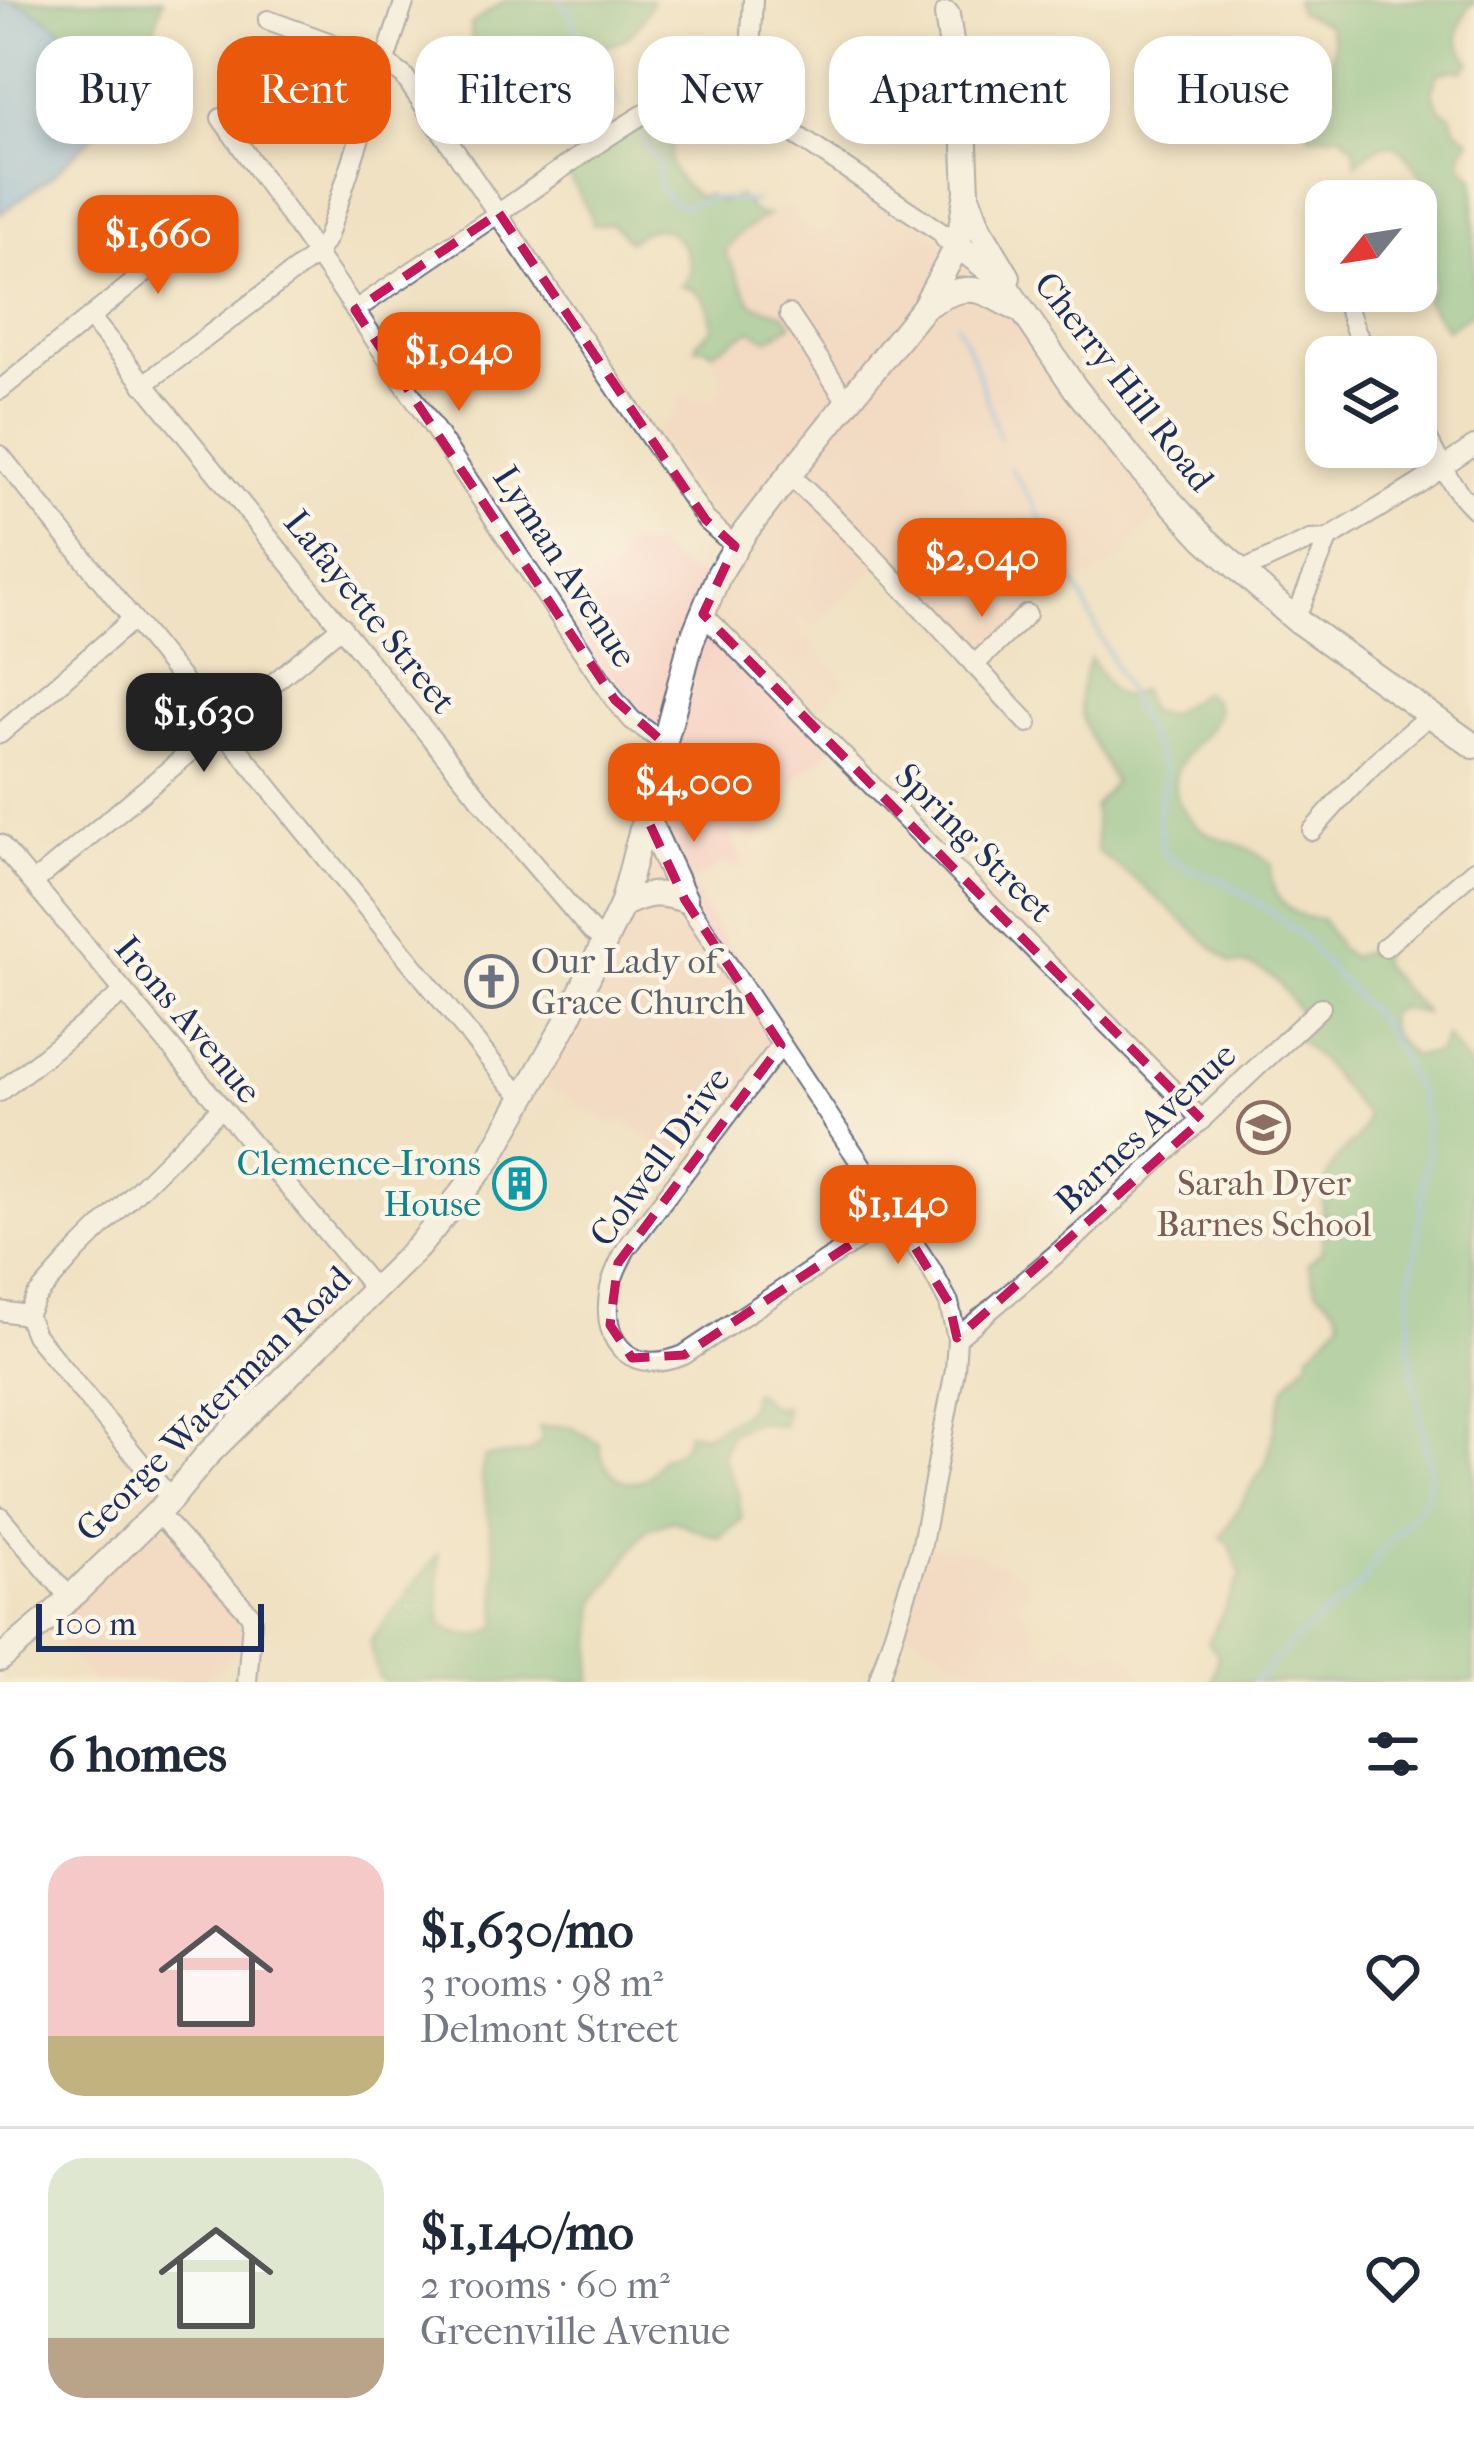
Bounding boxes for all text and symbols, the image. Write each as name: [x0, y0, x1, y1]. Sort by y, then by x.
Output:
chip: Buy: [36, 36, 193, 144]
chip: Rent: [217, 36, 391, 144]
chip: Filters: [415, 36, 614, 144]
chip: New: [638, 36, 805, 144]
chip: Apartment: [829, 36, 1110, 144]
chip: House: [1134, 36, 1332, 144]
north arrow: [1305, 180, 1437, 312]
map controls: [1305, 180, 1437, 468]
pin: $1,660: [60, 195, 256, 297]
text: $1,660: [105, 211, 211, 257]
street label: Cherry Hill Road: [1026, 264, 1223, 500]
pin: $1,040: [361, 312, 557, 414]
text: $1,040: [404, 328, 514, 374]
button: layers: [1305, 336, 1437, 468]
street label: Lyman Avenue: [485, 458, 646, 675]
street label: Lafayette Street: [276, 502, 465, 722]
pin: $2,040: [884, 518, 1080, 620]
text: $2,040: [924, 534, 1040, 580]
pin: $1,630: [106, 673, 302, 775]
text: $1,630: [153, 689, 255, 735]
pin: $4,000: [596, 743, 792, 845]
street label: Spring Street: [886, 755, 1062, 931]
text: $4,000: [635, 759, 753, 805]
street label: Irons Avenue: [106, 928, 270, 1112]
place label: Our Lady of Grace Church: [531, 940, 745, 1023]
church icon: Our Lady of Grace Church: [464, 953, 520, 1009]
street label: Barnes Avenue: [1047, 1034, 1245, 1222]
street label: Colwell Drive: [581, 1059, 739, 1254]
school or university icon: Sarah Dyer Barnes School: [1236, 1099, 1292, 1155]
place label: Clemence-Irons House: [237, 1142, 481, 1225]
building icon: Clemence-Irons House: [492, 1155, 548, 1211]
place label: Sarah Dyer Barnes School: [1156, 1162, 1372, 1245]
pin: $1,140: [800, 1165, 996, 1267]
text: $1,140: [847, 1181, 949, 1227]
street label: George Waterman Road: [67, 1257, 360, 1550]
scale bar: [36, 1598, 264, 1651]
text: 100 m: [54, 1605, 137, 1644]
icon: filters: [1360, 1721, 1426, 1787]
text: 6 homes: [48, 1724, 227, 1784]
text: $1,630/mo: [420, 1900, 634, 1960]
icon: home: [144, 1904, 288, 2048]
icon: heart: [1360, 1943, 1426, 2009]
text: 3 rooms · 98 m²: [420, 1960, 663, 2006]
text: Delmont Street: [420, 2006, 679, 2052]
text: $1,140/mo: [420, 2202, 634, 2262]
icon: home: [144, 2206, 288, 2350]
icon: heart: [1360, 2245, 1426, 2311]
text: 2 rooms · 60 m²: [420, 2262, 670, 2308]
text: Greenville Avenue: [420, 2308, 730, 2354]

